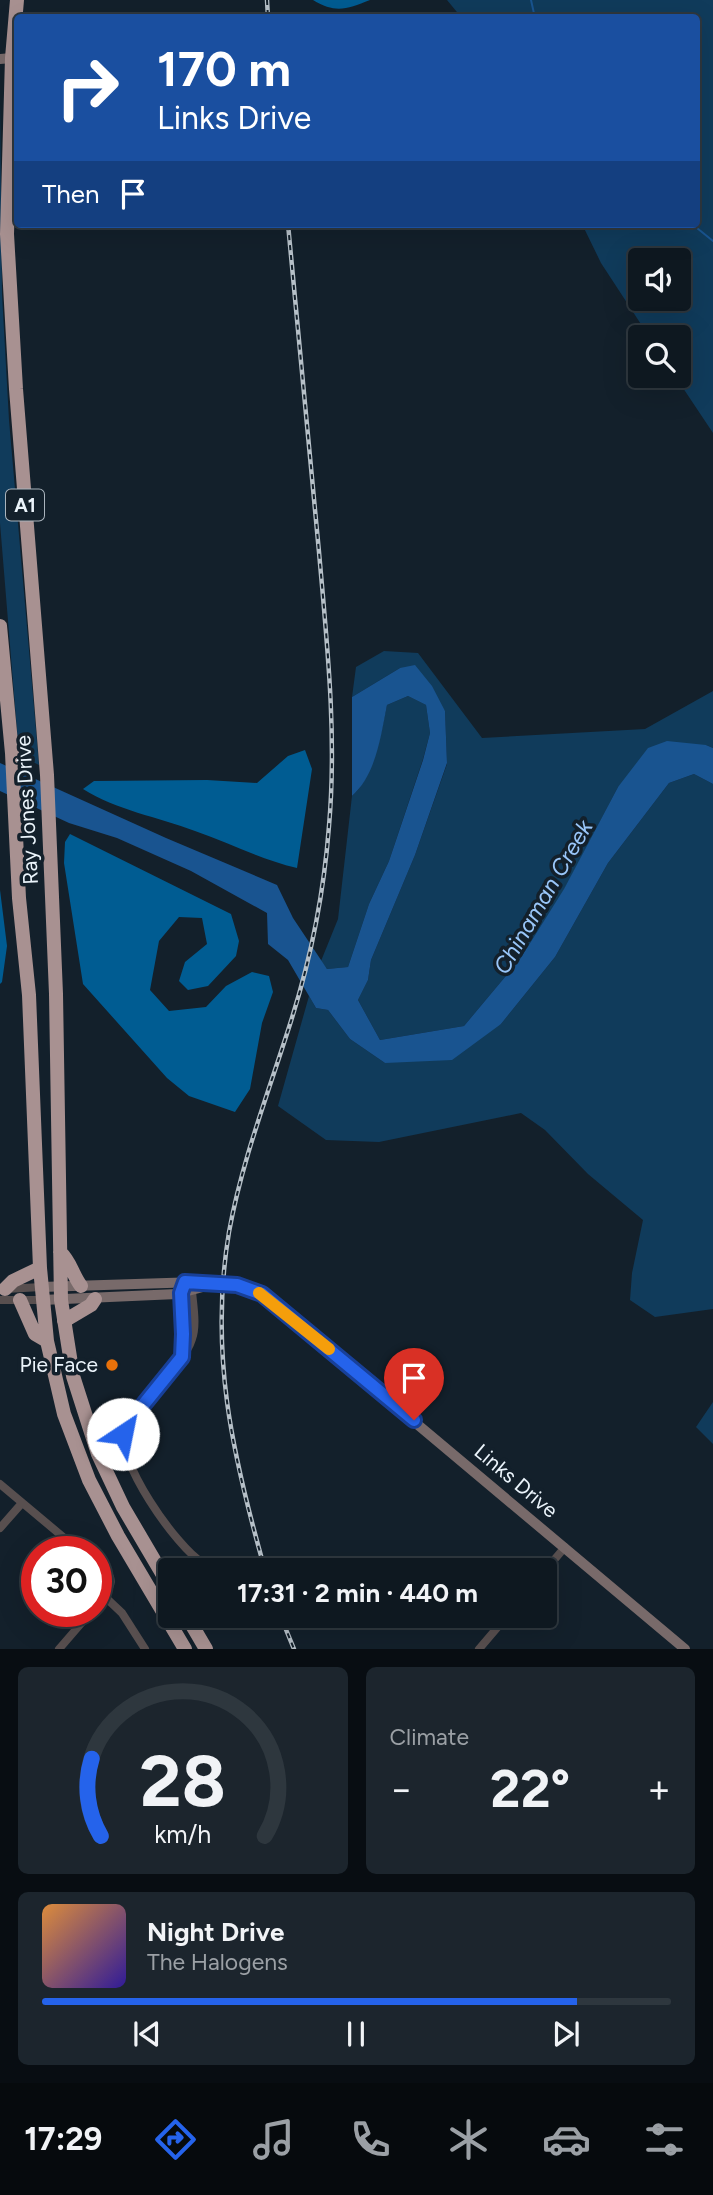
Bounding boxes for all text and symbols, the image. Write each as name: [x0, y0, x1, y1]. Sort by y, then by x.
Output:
text: 170 m: [157, 39, 291, 98]
icon: right: [42, 42, 133, 133]
text: Links Drive: [157, 99, 311, 137]
icon: arrive: [114, 175, 152, 213]
text: Then: [42, 178, 100, 210]
map controls: [628, 248, 691, 388]
button: sound: [628, 248, 691, 311]
button: search: [628, 325, 691, 388]
road number: A1: [6, 490, 44, 520]
street label: Ray Jones Drive: [10, 735, 43, 885]
water label: Chinaman Creek: [488, 814, 599, 979]
pin: [384, 1348, 444, 1420]
place label: Pie Face: [19, 1352, 98, 1377]
marker: Pie Face: [104, 1357, 120, 1373]
icon: arrive: [395, 1359, 433, 1397]
position arrow: [86, 1397, 160, 1471]
street label: Links Drive: [470, 1439, 563, 1523]
speed limit sign: 30: [21, 1536, 112, 1627]
text: 17:31 · 2 min · 440 m: [237, 1577, 478, 1609]
text: Climate: [390, 1723, 469, 1751]
text: 28: [139, 1738, 226, 1825]
text: 22°: [490, 1758, 570, 1820]
text: −: [390, 1766, 413, 1812]
text: +: [647, 1766, 671, 1812]
text: km/h: [154, 1819, 211, 1849]
text: Night Drive: [147, 1916, 284, 1948]
text: The Halogens: [147, 1948, 288, 1976]
icon: previous: [128, 2015, 166, 2053]
icon: pause: [337, 2015, 375, 2053]
icon: next: [547, 2015, 585, 2053]
icon: directions: [151, 2115, 200, 2164]
icon: music: [249, 2115, 298, 2164]
icon: phone: [346, 2115, 395, 2164]
icon: climate: [444, 2115, 493, 2164]
icon: car: [542, 2115, 591, 2164]
icon: filters: [640, 2115, 689, 2164]
text: 17:29: [24, 2120, 102, 2158]

